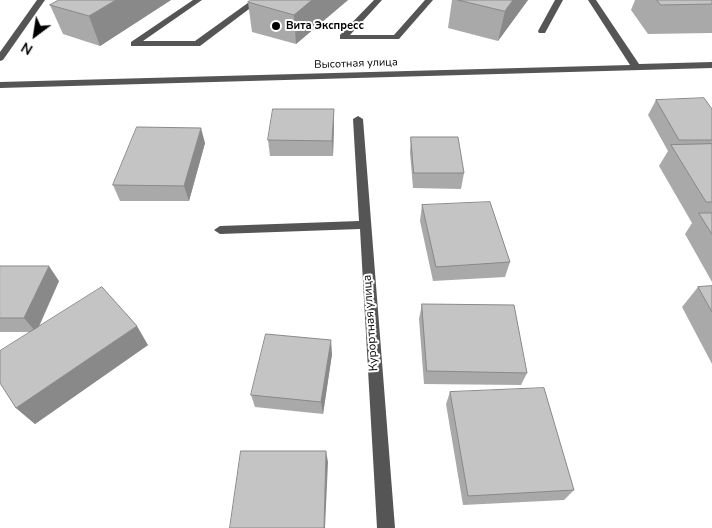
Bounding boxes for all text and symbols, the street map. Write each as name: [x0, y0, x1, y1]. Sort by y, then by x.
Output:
north arrow: [10, 10, 60, 60]
place label: Вита Экспресс: [286, 19, 364, 33]
marker: Вита Экспресс: [270, 20, 282, 32]
text: N: [18, 37, 36, 59]
street label: Высотная улица: [314, 56, 398, 72]
street label: Курортная улица: [360, 274, 382, 372]

